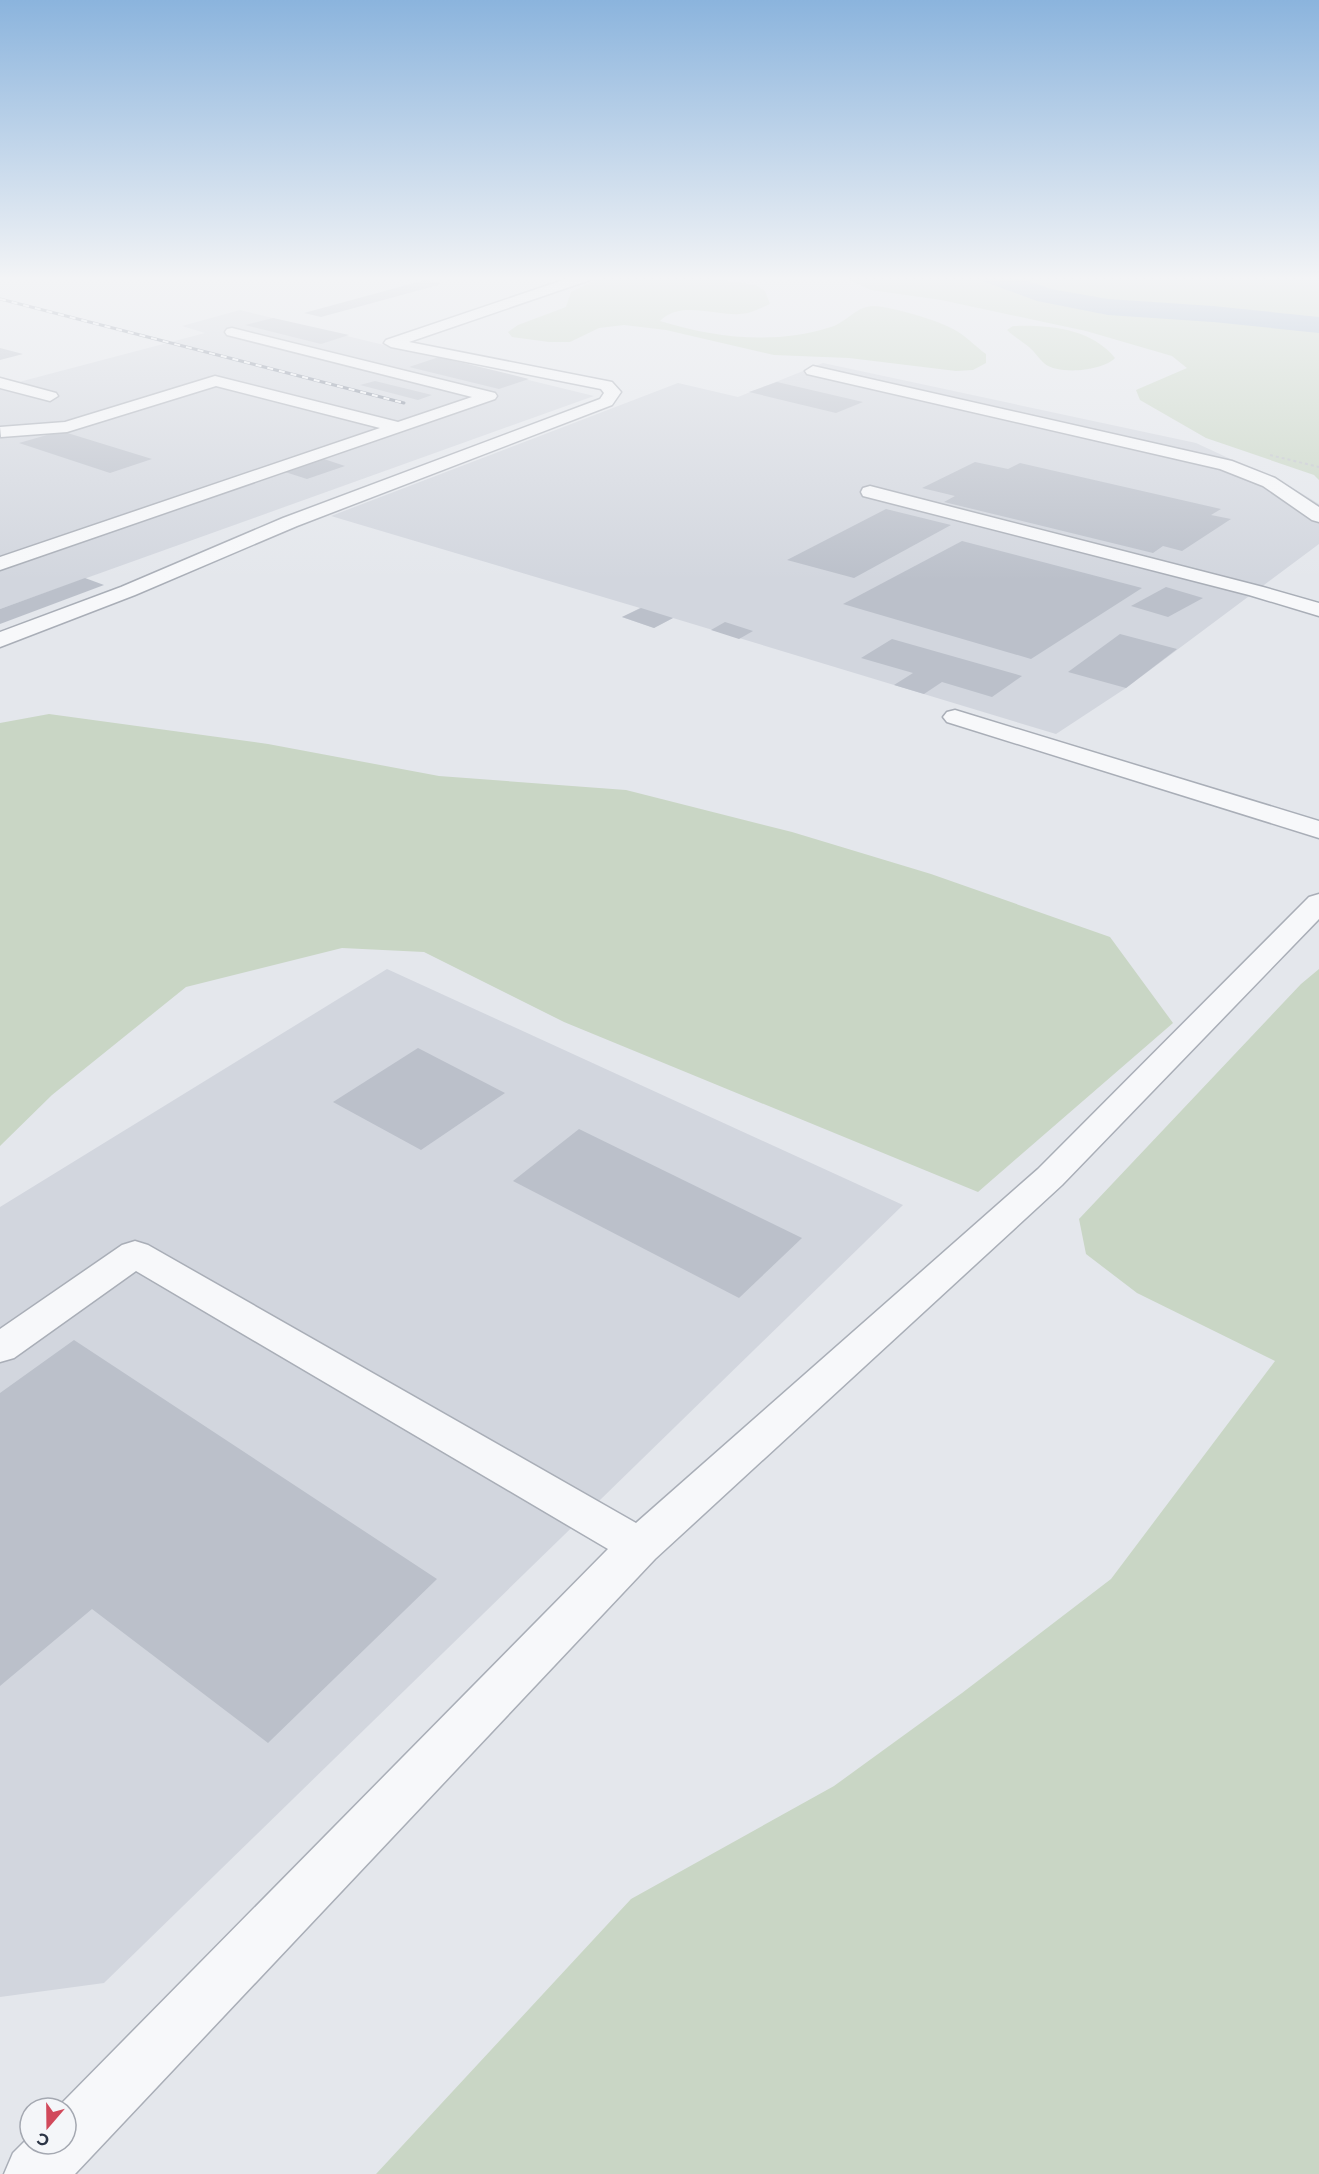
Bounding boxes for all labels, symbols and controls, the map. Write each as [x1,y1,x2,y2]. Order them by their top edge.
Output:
north arrow [18,2096,78,2156]
text: С [34,2129,52,2151]

